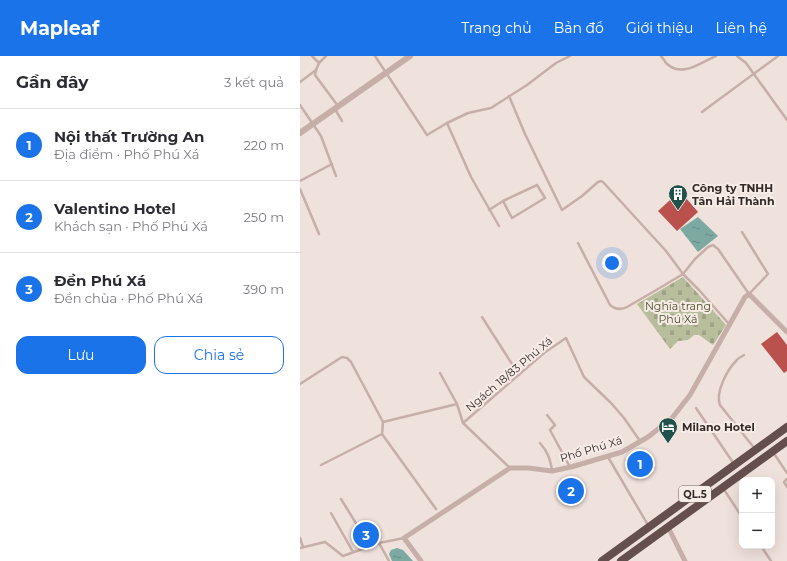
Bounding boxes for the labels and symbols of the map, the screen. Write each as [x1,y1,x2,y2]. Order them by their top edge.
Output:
place label: Công ty TNHH Tân Hải Thành [692,181,775,208]
building icon: Công ty TNHH Tân Hải Thành [667,183,689,211]
your location [602,253,622,273]
park label: Nghĩa trang Phú Xá [645,299,711,326]
street label: Ngách 18/83 Phú Xá [463,334,555,414]
hotel icon: Milano Hotel [657,416,679,444]
place label: Milano Hotel [682,420,755,434]
street label: Phố Phú Xá [558,433,624,465]
pin: 1 [627,449,653,479]
pin: 2 [558,476,584,506]
road number: QL.5 [679,486,711,502]
pin: 3 [353,520,379,550]

